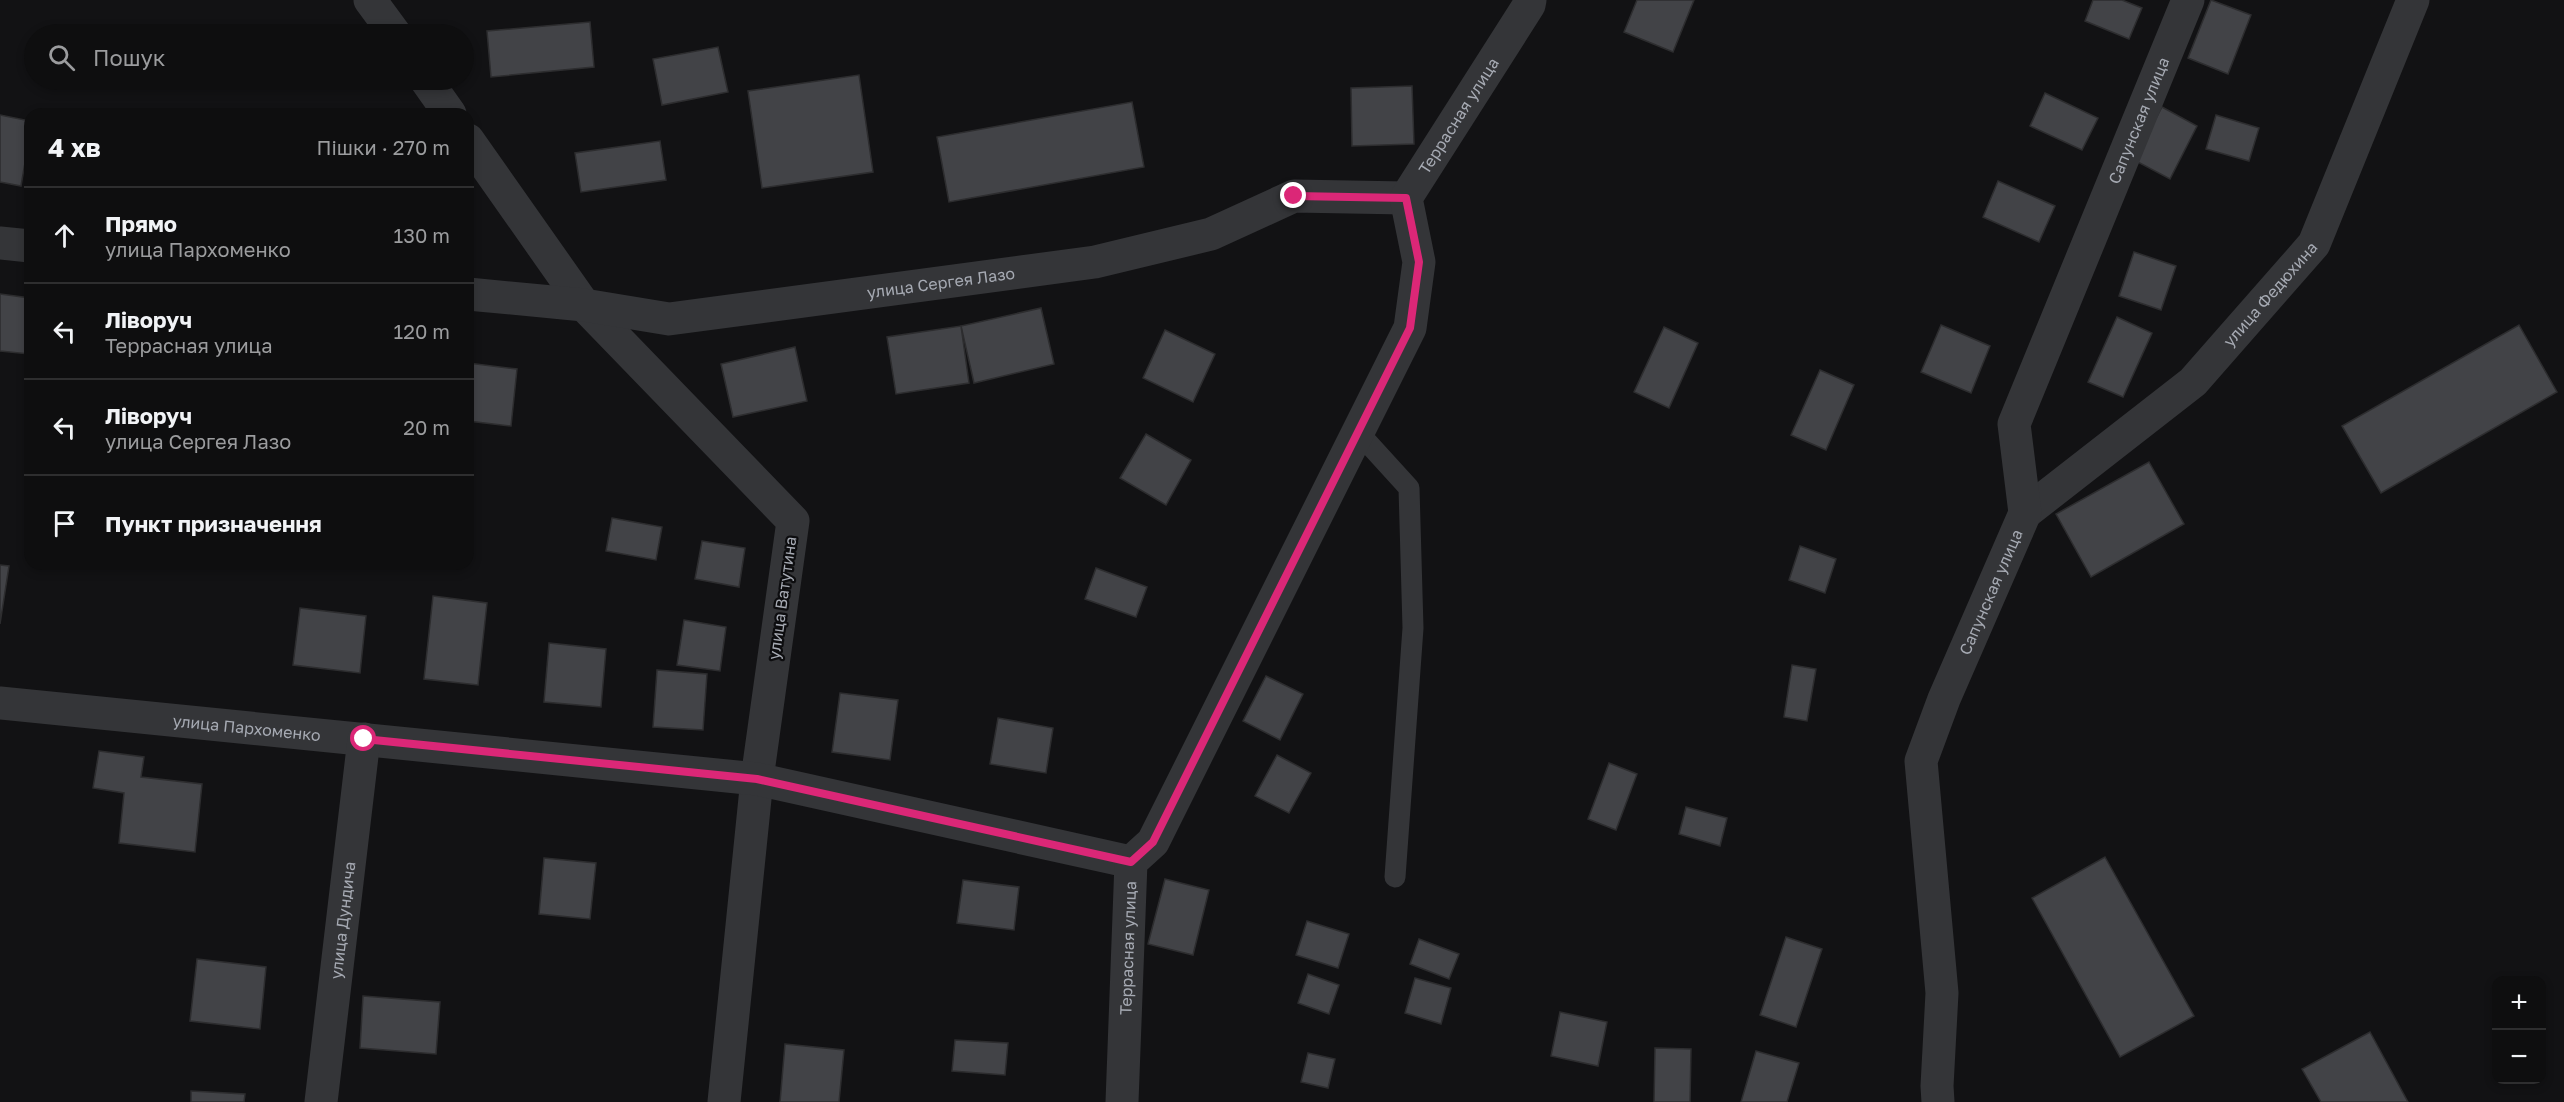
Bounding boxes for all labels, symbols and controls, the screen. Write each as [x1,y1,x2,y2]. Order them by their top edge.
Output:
search box [24,24,474,90]
icon: search [45,41,78,74]
text: Пошук [93,44,166,71]
street label: Террасная улица [1414,54,1503,178]
street label: Сапунская улица [2104,54,2174,187]
text: 4 хв [48,132,101,163]
text: Пішки · 270 m [316,135,450,159]
route end [1280,182,1306,208]
text: Прямо [105,210,177,237]
icon: ahead [48,219,81,252]
text: 130 m [394,223,450,247]
text: улица Пархоменко [105,237,291,261]
street label: улица Федюхина [2219,237,2321,351]
street label: улица Сергея Лазо [866,263,1016,302]
text: Ліворуч [105,306,192,333]
icon: left [48,315,81,348]
text: 120 m [394,319,450,343]
text: Террасная улица [105,333,273,357]
text: Ліворуч [105,402,192,429]
icon: left [48,411,81,444]
text: 20 m [403,415,450,439]
text: улица Сергея Лазо [105,429,291,453]
icon: arrive [48,507,81,540]
text: Пункт призначення [105,510,322,537]
street label: Сапунская улица [1954,526,2027,658]
street label: улица Ватутина [763,535,801,661]
street label: улица Пархоменко [172,710,322,745]
route start [350,725,376,751]
street label: улица Дундича [326,860,359,980]
street label: Террасная улица [1115,881,1140,1015]
map controls [2492,976,2546,1084]
button: + [2492,976,2546,1030]
button: − [2492,1030,2546,1084]

